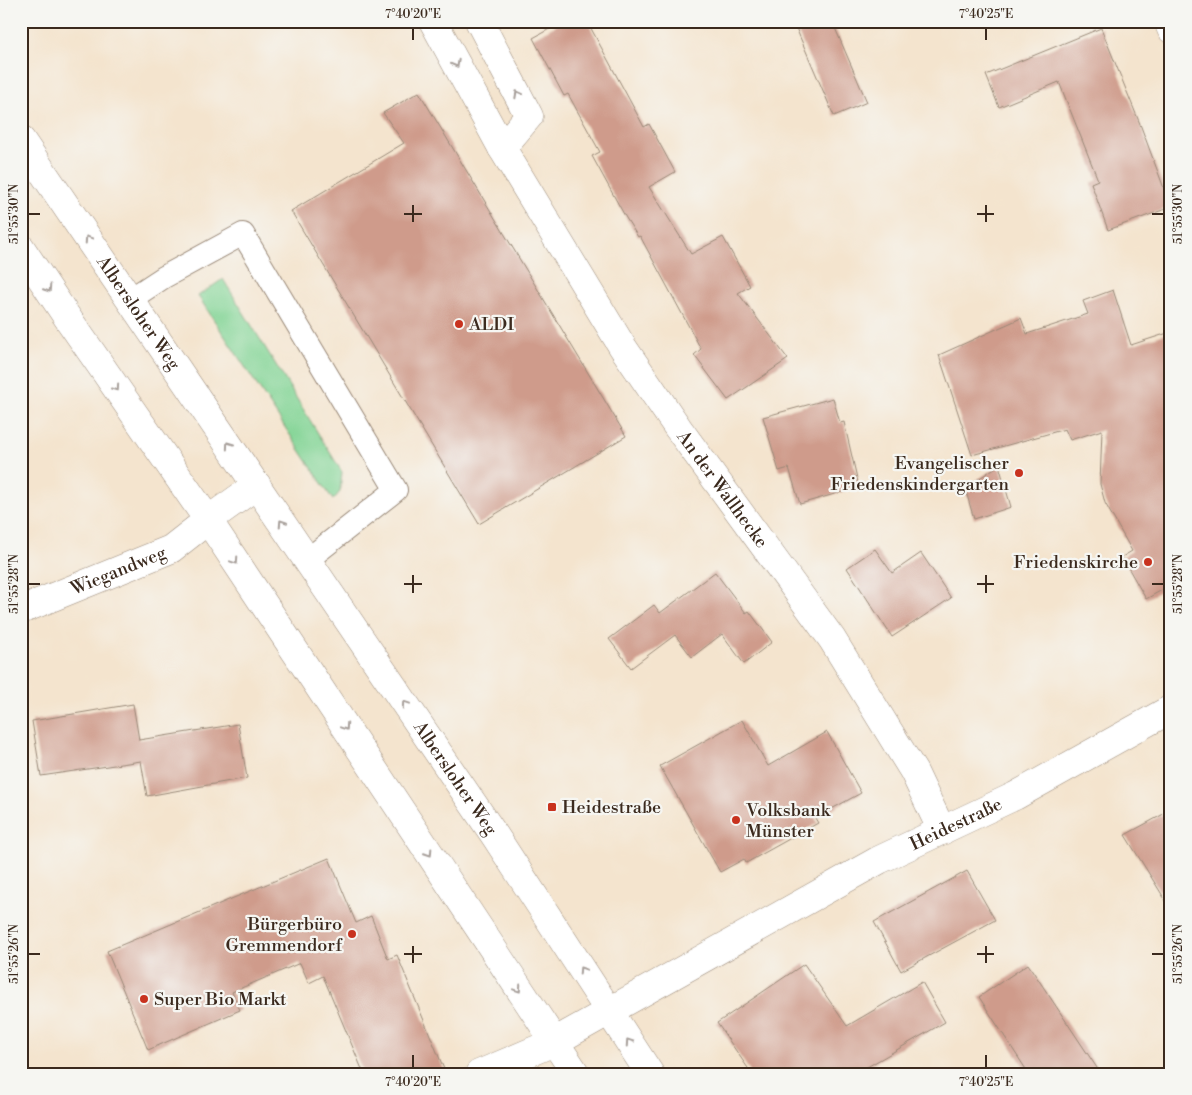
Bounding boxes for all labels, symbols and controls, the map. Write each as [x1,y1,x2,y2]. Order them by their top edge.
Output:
text: 7°40'20"E [385,7,441,22]
text: 7°40'25"E [959,7,1013,22]
one-way arrow [450,59,460,68]
one-way arrow [514,90,524,99]
text: 51°55'30"N [7,184,22,244]
text: 51°55'30"N [1171,184,1186,244]
one-way arrow [84,235,94,244]
street label: Albersloher Weg [91,251,186,375]
one-way arrow [42,283,51,293]
place label: ALDI [468,313,514,336]
marker: ALDI [453,318,465,330]
one-way arrow [110,382,119,392]
street label: An der Wallhecke [671,425,773,553]
one-way arrow [226,441,235,451]
place label: Evangelischer Friedenskindergarten [831,452,1009,496]
marker: Evangelischer Friedenskindergarten [1013,467,1025,479]
one-way arrow [279,519,288,528]
street label: Wiegandweg [66,541,170,601]
place label: Friedenskirche [1014,551,1138,574]
text: 51°55'28"N [7,554,22,614]
text: 51°55'28"N [1171,554,1186,614]
one-way arrow [229,555,238,565]
marker: Friedenskirche [1142,556,1154,568]
one-way arrow [402,700,411,709]
street label: Albersloher Weg [408,716,502,840]
one-way arrow [339,722,348,731]
street label: Heidestraße [906,793,1006,856]
place label: Heidestraße [562,796,661,819]
place label: Volksbank Münster [745,799,832,843]
marker: Heidestraße [546,801,558,813]
marker: Volksbank Münster [730,814,742,826]
one-way arrow [423,847,432,857]
place label: Bürgerbüro Gremmendorf [226,913,343,957]
text: 51°55'26"N [7,924,22,984]
text: 51°55'26"N [1171,924,1186,984]
marker: Bürgerbüro Gremmendorf [346,928,358,940]
one-way arrow [579,966,588,976]
one-way arrow [512,983,521,992]
place label: Super Bio Markt [154,988,287,1011]
marker: Super Bio Markt [138,993,150,1005]
one-way arrow [626,1039,636,1048]
text: 7°40'20"E [385,1075,441,1090]
text: 7°40'25"E [959,1075,1013,1090]

